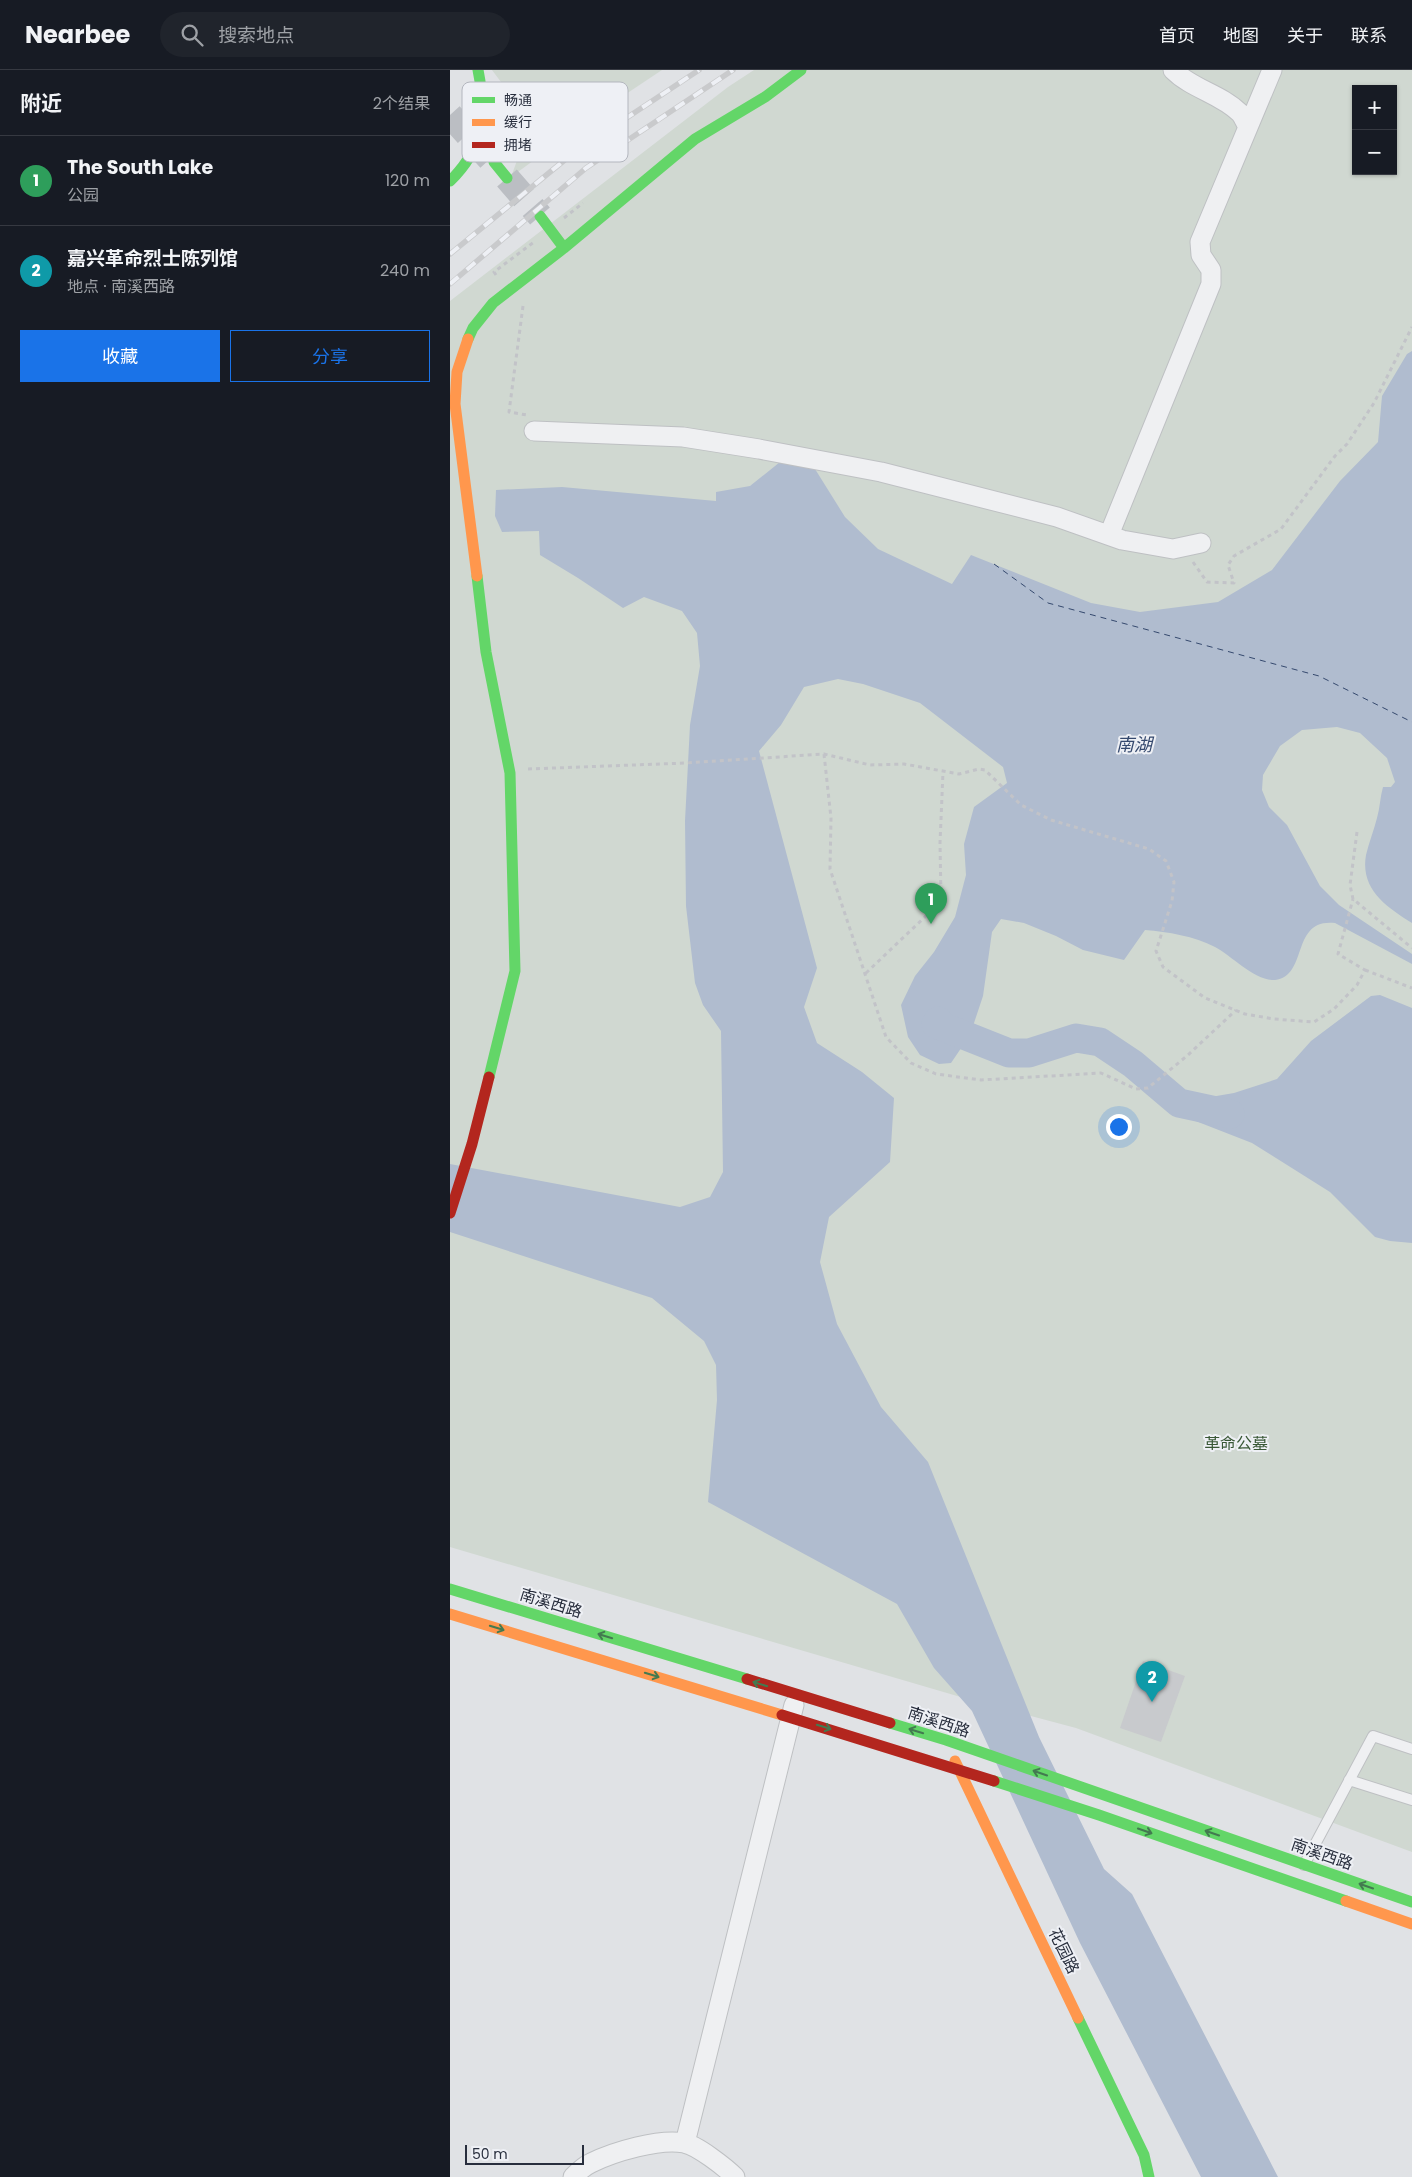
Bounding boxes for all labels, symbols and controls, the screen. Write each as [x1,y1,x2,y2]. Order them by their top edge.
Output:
search box [160,12,510,57]
text: Nearbee [25,18,130,51]
icon: search [178,21,206,49]
text: 搜索地点 [218,22,294,49]
text: 首页 [1159,23,1195,48]
text: 地图 [1223,23,1259,48]
text: 关于 [1287,23,1323,48]
text: 联系 [1351,23,1387,48]
legend [462,82,628,162]
map controls [1352,85,1397,175]
button: + [1352,85,1397,130]
text: 附近 [20,89,62,118]
text: 畅通 [504,90,532,110]
text: 2个结果 [373,92,430,115]
text: 缓行 [504,112,532,132]
button: − [1352,130,1397,175]
text: 拥堵 [504,135,532,155]
text: The South Lake [67,154,213,181]
text: 1 [33,169,39,192]
text: 120 m [385,169,430,192]
text: 公园 [67,184,99,207]
text: 嘉兴革命烈士陈列馆 [67,245,238,272]
text: 2 [31,259,41,282]
text: 240 m [380,259,430,282]
text: 地点 · 南溪西路 [67,275,175,298]
button: 收藏 [20,330,220,382]
button: 分享 [230,330,430,382]
water label: 南湖 [1116,732,1155,757]
pin: 1 [915,883,947,924]
your location [1106,1114,1132,1140]
park label: 革命公墓 [1204,1432,1268,1455]
street label: 南溪西路 [517,1583,585,1623]
one-way arrow [488,1623,504,1633]
one-way arrow [597,1631,613,1641]
pin: 2 [1136,1661,1168,1702]
one-way arrow [644,1670,660,1680]
one-way arrow [753,1678,769,1688]
street label: 南溪西路 [905,1701,973,1743]
one-way arrow [816,1723,832,1733]
one-way arrow [908,1726,924,1736]
one-way arrow [1033,1768,1048,1777]
one-way arrow [1137,1827,1152,1836]
one-way arrow [1205,1828,1221,1837]
street label: 南溪西路 [1288,1833,1356,1875]
one-way arrow [1359,1881,1374,1890]
street label: 花园路 [1043,1924,1085,1978]
scale bar [465,2142,584,2165]
text: 50 m [472,2144,508,2164]

